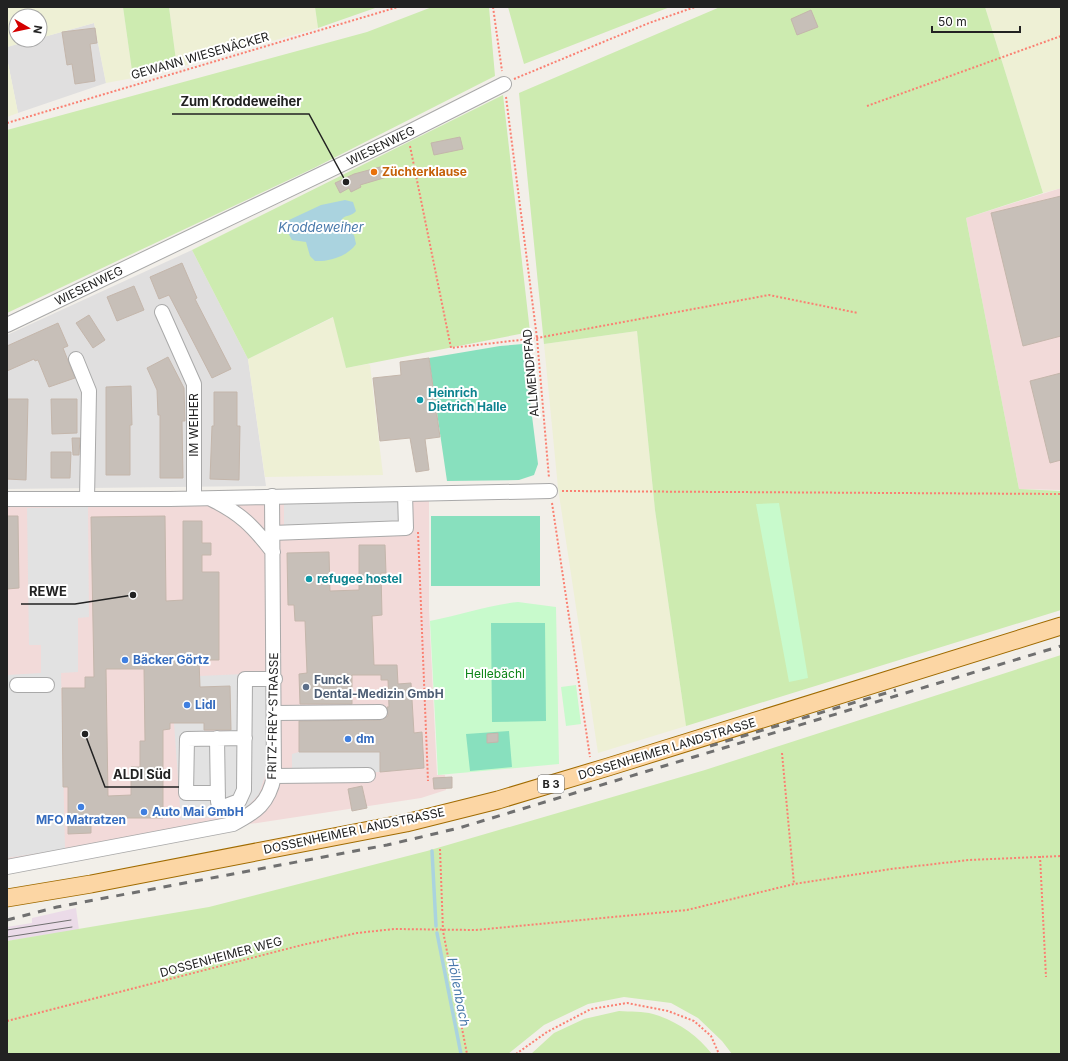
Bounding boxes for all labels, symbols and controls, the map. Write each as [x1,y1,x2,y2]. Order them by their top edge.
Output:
north arrow [8,8,48,48]
scale bar [932,8,1020,34]
text: 50 m [938,14,967,29]
text: N [30,24,45,35]
street label: GEWANN WIESENÄCKER [129,29,271,82]
callout: Zum Kroddeweiher [172,89,309,114]
text: Zum Kroddeweiher [180,93,302,109]
street label: WIESENWEG [344,123,417,169]
place label: Züchterklause [382,164,467,179]
marker: Züchterklause [369,167,379,177]
water label: Kroddeweiher [278,219,365,235]
street label: WIESENWEG [52,263,125,309]
street label: ALLMENDPFAD [519,328,542,418]
place label: Heinrich Dietrich Halle [428,385,507,414]
street label: IM WEIHER [186,393,201,457]
marker: Heinrich Dietrich Halle [415,395,425,405]
place label: refugee hostel [317,571,402,586]
marker: refugee hostel [304,574,314,584]
callout: REWE [21,579,75,604]
text: REWE [29,583,67,599]
place label: Bäcker Görtz [133,652,209,667]
street label: FRITZ-FREY-STRASSE [264,652,281,780]
marker: Bäcker Görtz [120,655,130,665]
park label: Hellebächl [465,666,525,681]
place label: Funck Dental-Medizin GmbH [314,672,444,701]
marker: Funck Dental-Medizin GmbH [301,682,311,692]
place label: Lidl [195,697,216,712]
marker: Lidl [182,700,192,710]
street label: DOSSENHEIMER LANDSTRASSE [576,714,757,783]
place label: dm [356,731,375,746]
marker: dm [343,734,353,744]
callout: ALDI Süd [105,762,179,787]
text: ALDI Süd [113,766,171,782]
road number: B 3 [538,775,564,793]
marker: MFO Matratzen [76,802,86,812]
place label: Auto Mai GmbH [152,804,244,819]
street label: DOSSENHEIMER LANDSTRASSE [262,804,446,857]
marker: Auto Mai GmbH [139,807,149,817]
place label: MFO Matratzen [36,812,126,827]
street label: DOSSENHEIMER WEG [158,933,284,980]
water label: Höllenbach [444,956,474,1028]

